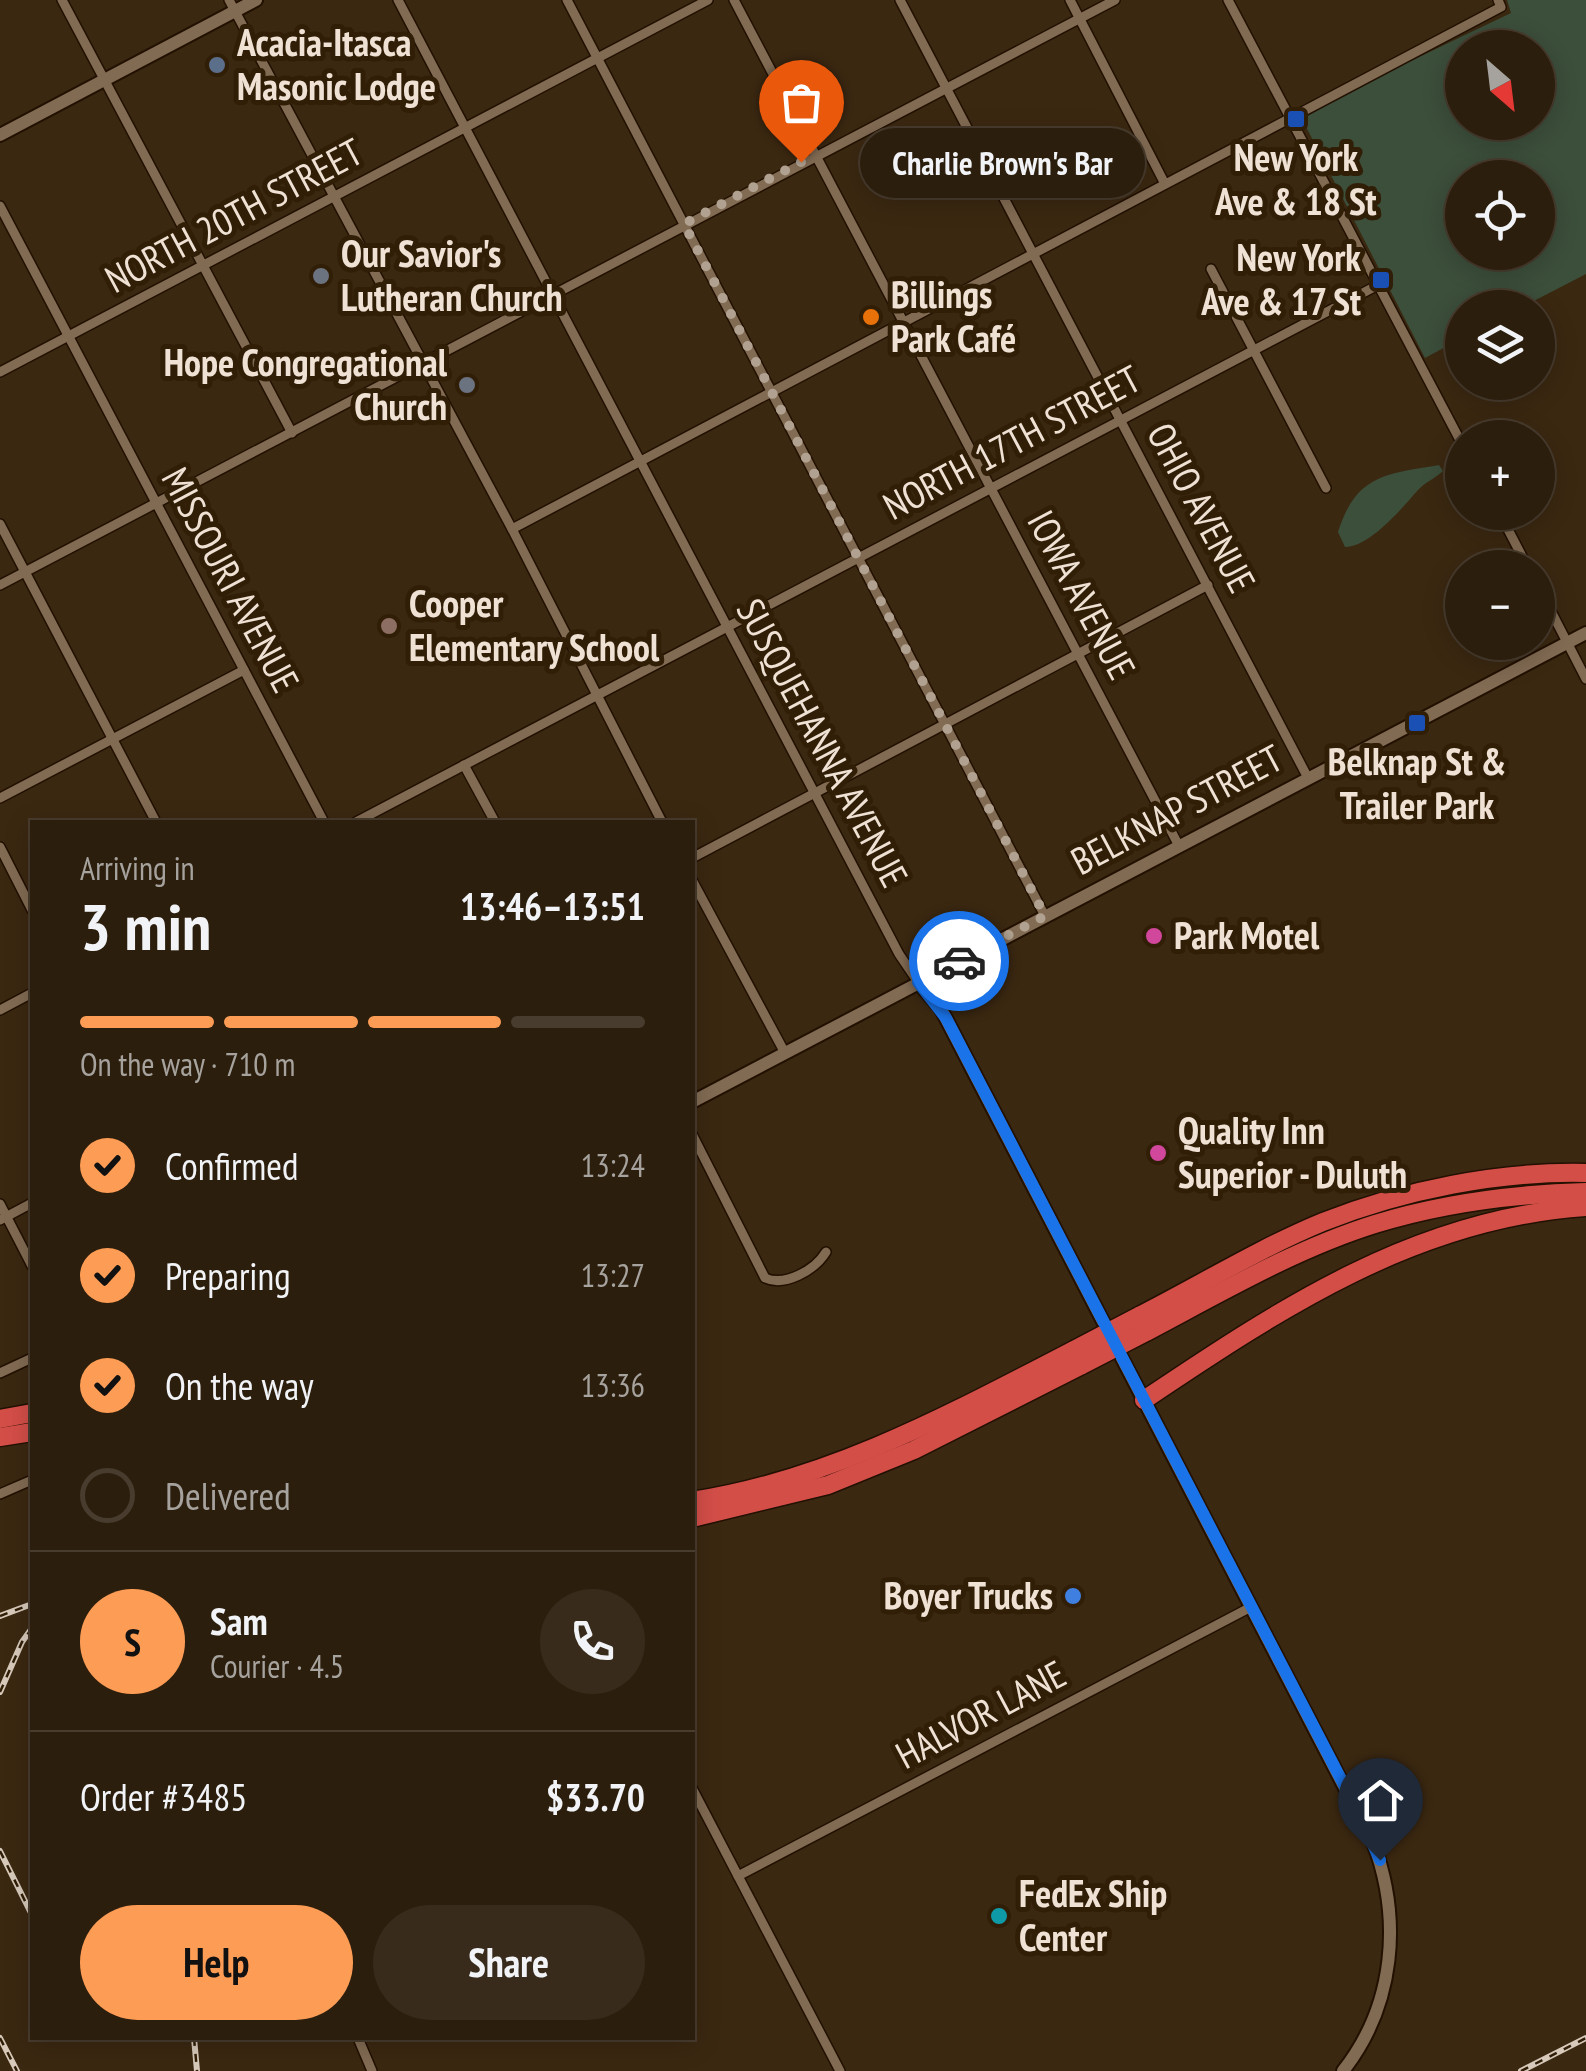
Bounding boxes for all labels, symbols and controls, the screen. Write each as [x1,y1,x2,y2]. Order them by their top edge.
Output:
place label: Acacia-Itasca Masonic Lodge [236,17,436,110]
north arrow [1445,30,1555,140]
map controls [1445,30,1555,660]
marker: Acacia-Itasca Masonic Lodge [206,54,228,76]
pin [759,60,844,163]
icon: bag [774,75,829,130]
marker: New York Ave & 18 St [1285,108,1307,130]
street label: NORTH 20TH STREET [96,126,370,303]
callout: Charlie Brown's Bar [861,127,1146,197]
place label: New York Ave & 18 St [1214,132,1377,225]
text: Charlie Brown's Bar [892,142,1113,184]
button: locate [1445,160,1555,270]
place label: Our Savior's Lutheran Church [341,228,563,321]
place label: New York Ave & 17 St [1200,232,1361,325]
marker: Our Savior's Lutheran Church [310,265,332,287]
place label: Billings Park Café [891,269,1016,362]
marker: New York Ave & 17 St [1370,269,1392,291]
button: layers [1445,290,1555,400]
marker: Billings Park Café [860,306,882,328]
place label: Hope Congregational Church [164,337,448,430]
street label: NORTH 17TH STREET [874,353,1148,530]
marker: Hope Congregational Church [456,374,478,396]
street label: OHIO AVENUE [1137,414,1267,600]
button: + [1445,420,1555,530]
street label: MISSOURI AVENUE [152,459,311,700]
street label: IOWA AVENUE [1017,501,1147,687]
button: − [1445,550,1555,660]
place label: Cooper Elementary School [409,578,660,671]
street label: SUSQUEHANNA AVENUE [727,590,920,895]
marker: Cooper Elementary School [378,615,400,637]
marker: Belknap St & Trailer Park [1406,712,1428,734]
street label: BELKNAP STREET [1062,733,1290,885]
place label: Belknap St & Trailer Park [1328,736,1506,829]
text: Arriving in [80,847,195,889]
text: 13:46–13:51 [460,881,645,930]
text: 3 min [80,884,211,968]
place label: Park Motel [1174,910,1320,959]
courier [909,911,1009,1011]
marker: Park Motel [1143,925,1165,947]
icon: car [932,934,987,989]
text: On the way · 710 m [80,1043,295,1085]
place label: Quality Inn Superior - Duluth [1178,1105,1407,1198]
icon: check [80,1138,135,1193]
text: Confirmed [165,1141,298,1190]
marker: Quality Inn Superior - Duluth [1147,1142,1169,1164]
text: 13:24 [581,1144,645,1186]
icon: check [80,1248,135,1303]
text: Preparing [165,1251,291,1300]
text: 13:27 [581,1254,645,1296]
icon: check [80,1358,135,1413]
text: On the way [165,1361,313,1410]
text: 13:36 [581,1364,645,1406]
text: Delivered [165,1471,291,1520]
place label: Boyer Trucks [884,1570,1053,1619]
marker: Boyer Trucks [1062,1585,1084,1607]
button: phone [540,1589,645,1694]
text: Sam [210,1596,268,1645]
text: S [124,1617,141,1666]
text: Courier · 4.5 [210,1645,344,1687]
street label: HALVOR LANE [887,1649,1074,1779]
pin [1338,1758,1423,1861]
text: Order #3485 [80,1772,247,1821]
text: $33.70 [546,1772,645,1821]
icon: home [1353,1773,1408,1828]
place label: FedEx Ship Center [1019,1868,1167,1961]
button: Help [80,1905,353,2020]
button: Share [373,1905,645,2020]
marker: FedEx Ship Center [988,1905,1010,1927]

